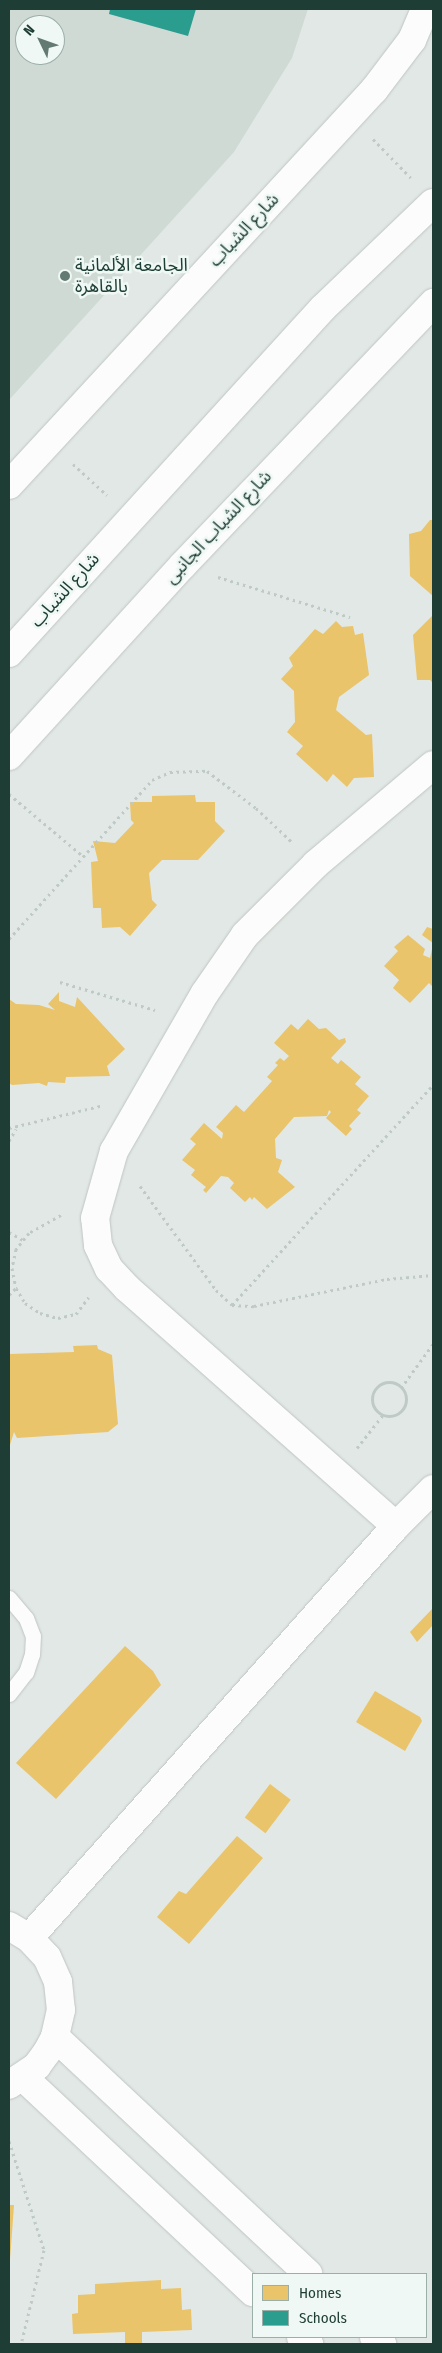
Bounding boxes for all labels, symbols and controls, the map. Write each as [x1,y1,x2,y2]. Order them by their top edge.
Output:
north arrow [15,15,65,65]
text: N [20,21,38,39]
street label: شارع الشباب [204,189,284,271]
place label: الجامعة الألمانية بالقاهرة [75,255,188,298]
marker: الجامعة الألمانية بالقاهرة [59,270,71,282]
street label: شارع الشباب الجانبى [160,466,276,588]
street label: شارع الشباب [26,548,104,632]
legend [252,2273,427,2338]
text: Homes [299,2284,341,2302]
text: Schools [299,2309,347,2327]

